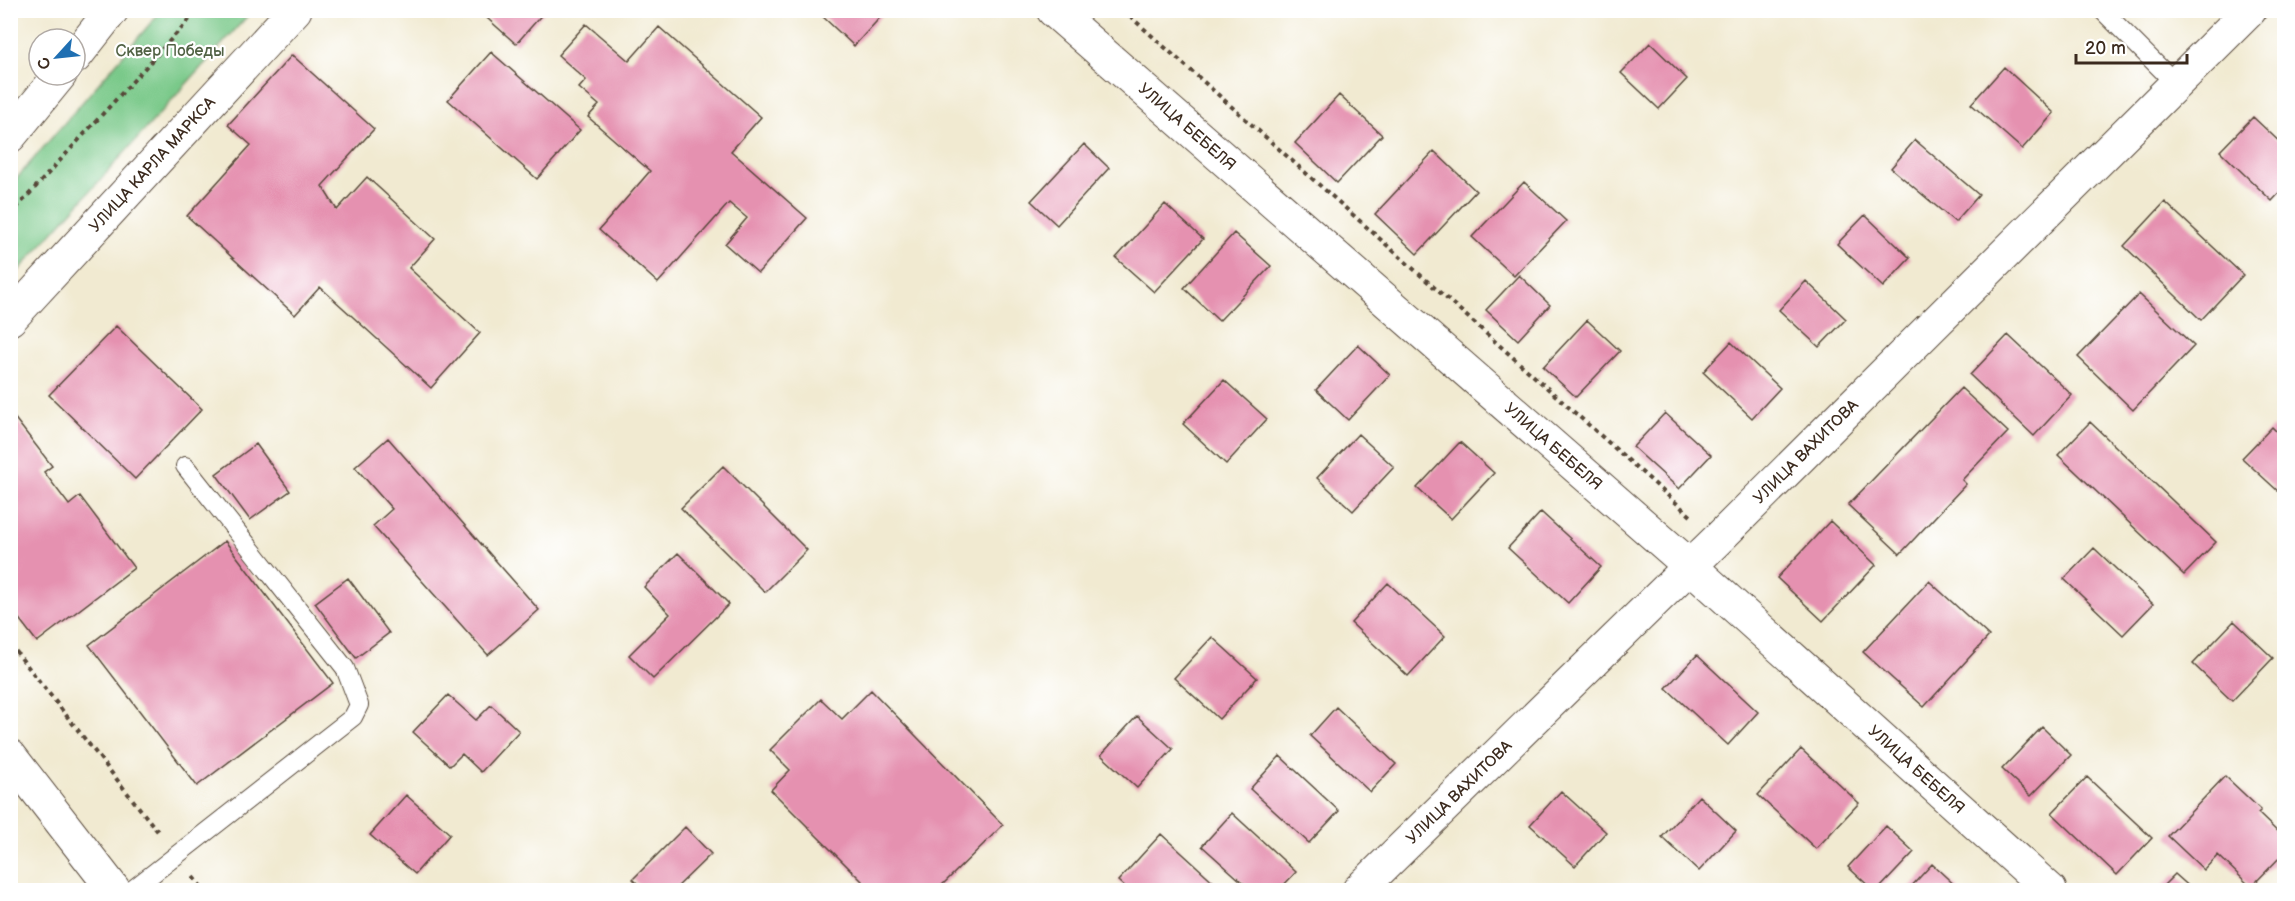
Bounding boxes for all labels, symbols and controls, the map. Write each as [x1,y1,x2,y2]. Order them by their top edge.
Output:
north arrow [27,27,87,87]
scale bar [2076,27,2187,65]
text: 20 m [2085,38,2126,59]
park label: Сквер Победы [115,42,225,61]
text: С [34,54,56,72]
street label: УЛИЦА БЕБЕЛЯ [1134,79,1240,175]
street label: УЛИЦА КАРЛА МАРКСА [85,93,220,236]
street label: УЛИЦА ВАХИТОВА [1750,395,1862,508]
street label: УЛИЦА БЕБЕЛЯ [1501,399,1606,494]
street label: УЛИЦА БЕБЕЛЯ [1864,721,1968,818]
street label: УЛИЦА ВАХИТОВА [1402,736,1516,848]

